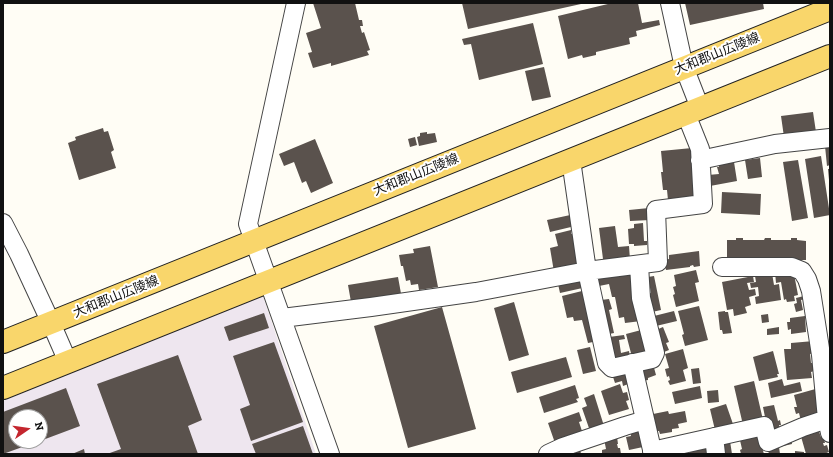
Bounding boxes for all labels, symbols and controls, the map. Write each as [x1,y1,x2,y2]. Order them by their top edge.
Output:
street label: 大和郡山広陵線 [672,30,762,78]
street label: 大和郡山広陵線 [371,151,461,199]
street label: 大和郡山広陵線 [71,273,161,321]
north arrow [8,409,48,449]
text: N [32,421,46,432]

